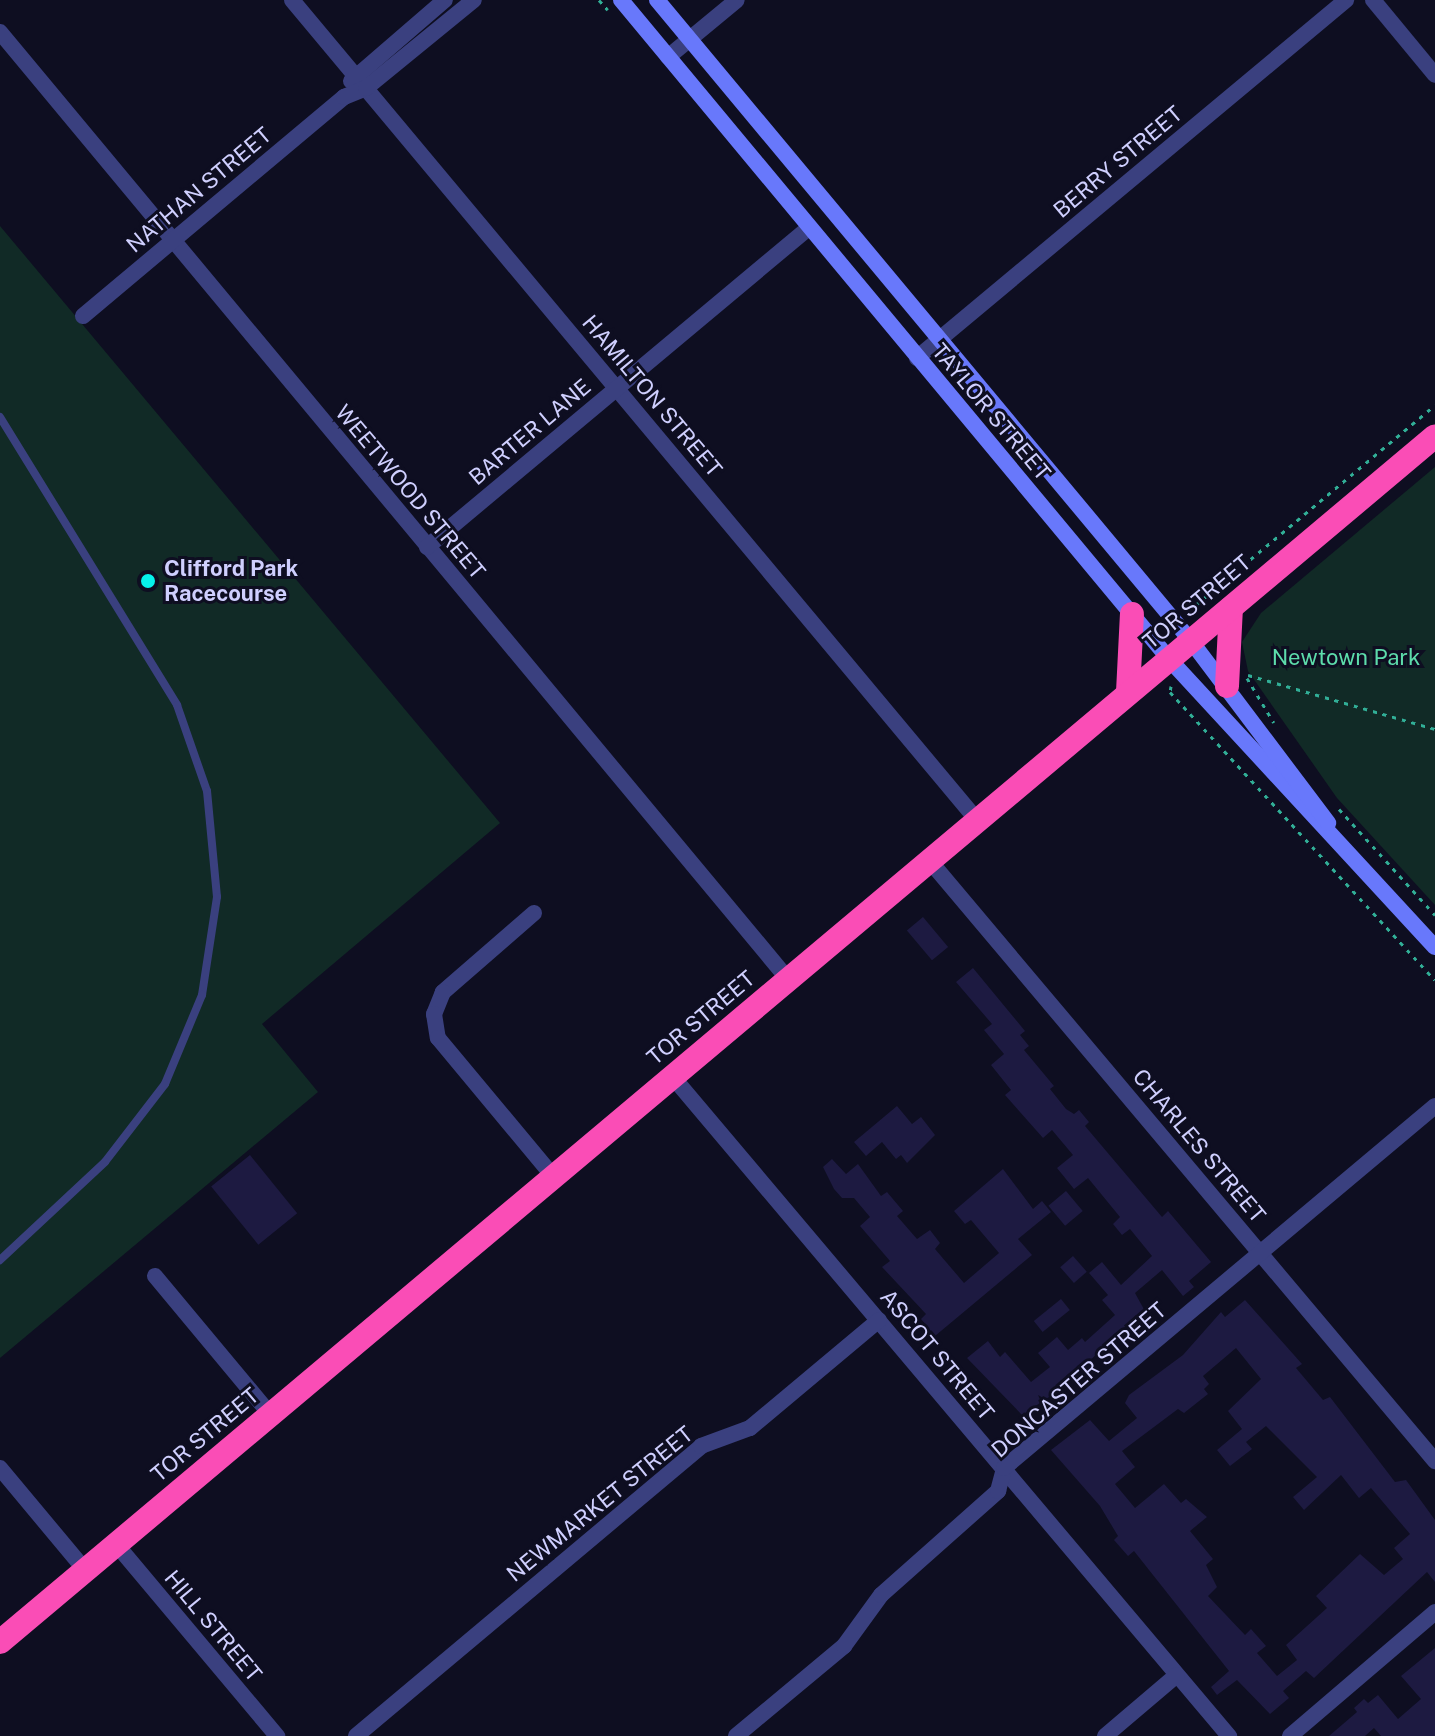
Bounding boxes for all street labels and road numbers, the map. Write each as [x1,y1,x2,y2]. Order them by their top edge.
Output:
street label: BERRY STREET [1048,100,1188,224]
street label: NATHAN STREET [121,122,277,258]
street label: HAMILTON STREET [577,310,727,482]
street label: TAYLOR STREET [926,338,1056,486]
street label: BARTER LANE [464,373,596,491]
street label: WEETWOOD STREET [329,400,491,584]
street label: TOR STREET [1138,549,1256,655]
street label: TOR STREET [642,965,760,1071]
street label: CHARLES STREET [1127,1064,1271,1228]
street label: ASCOT STREET [875,1284,999,1426]
street label: DONCASTER STREET [986,1297,1172,1463]
street label: TOR STREET [146,1382,264,1488]
street label: NEWMARKET STREET [502,1421,698,1587]
street label: HILL STREET [159,1565,267,1687]

